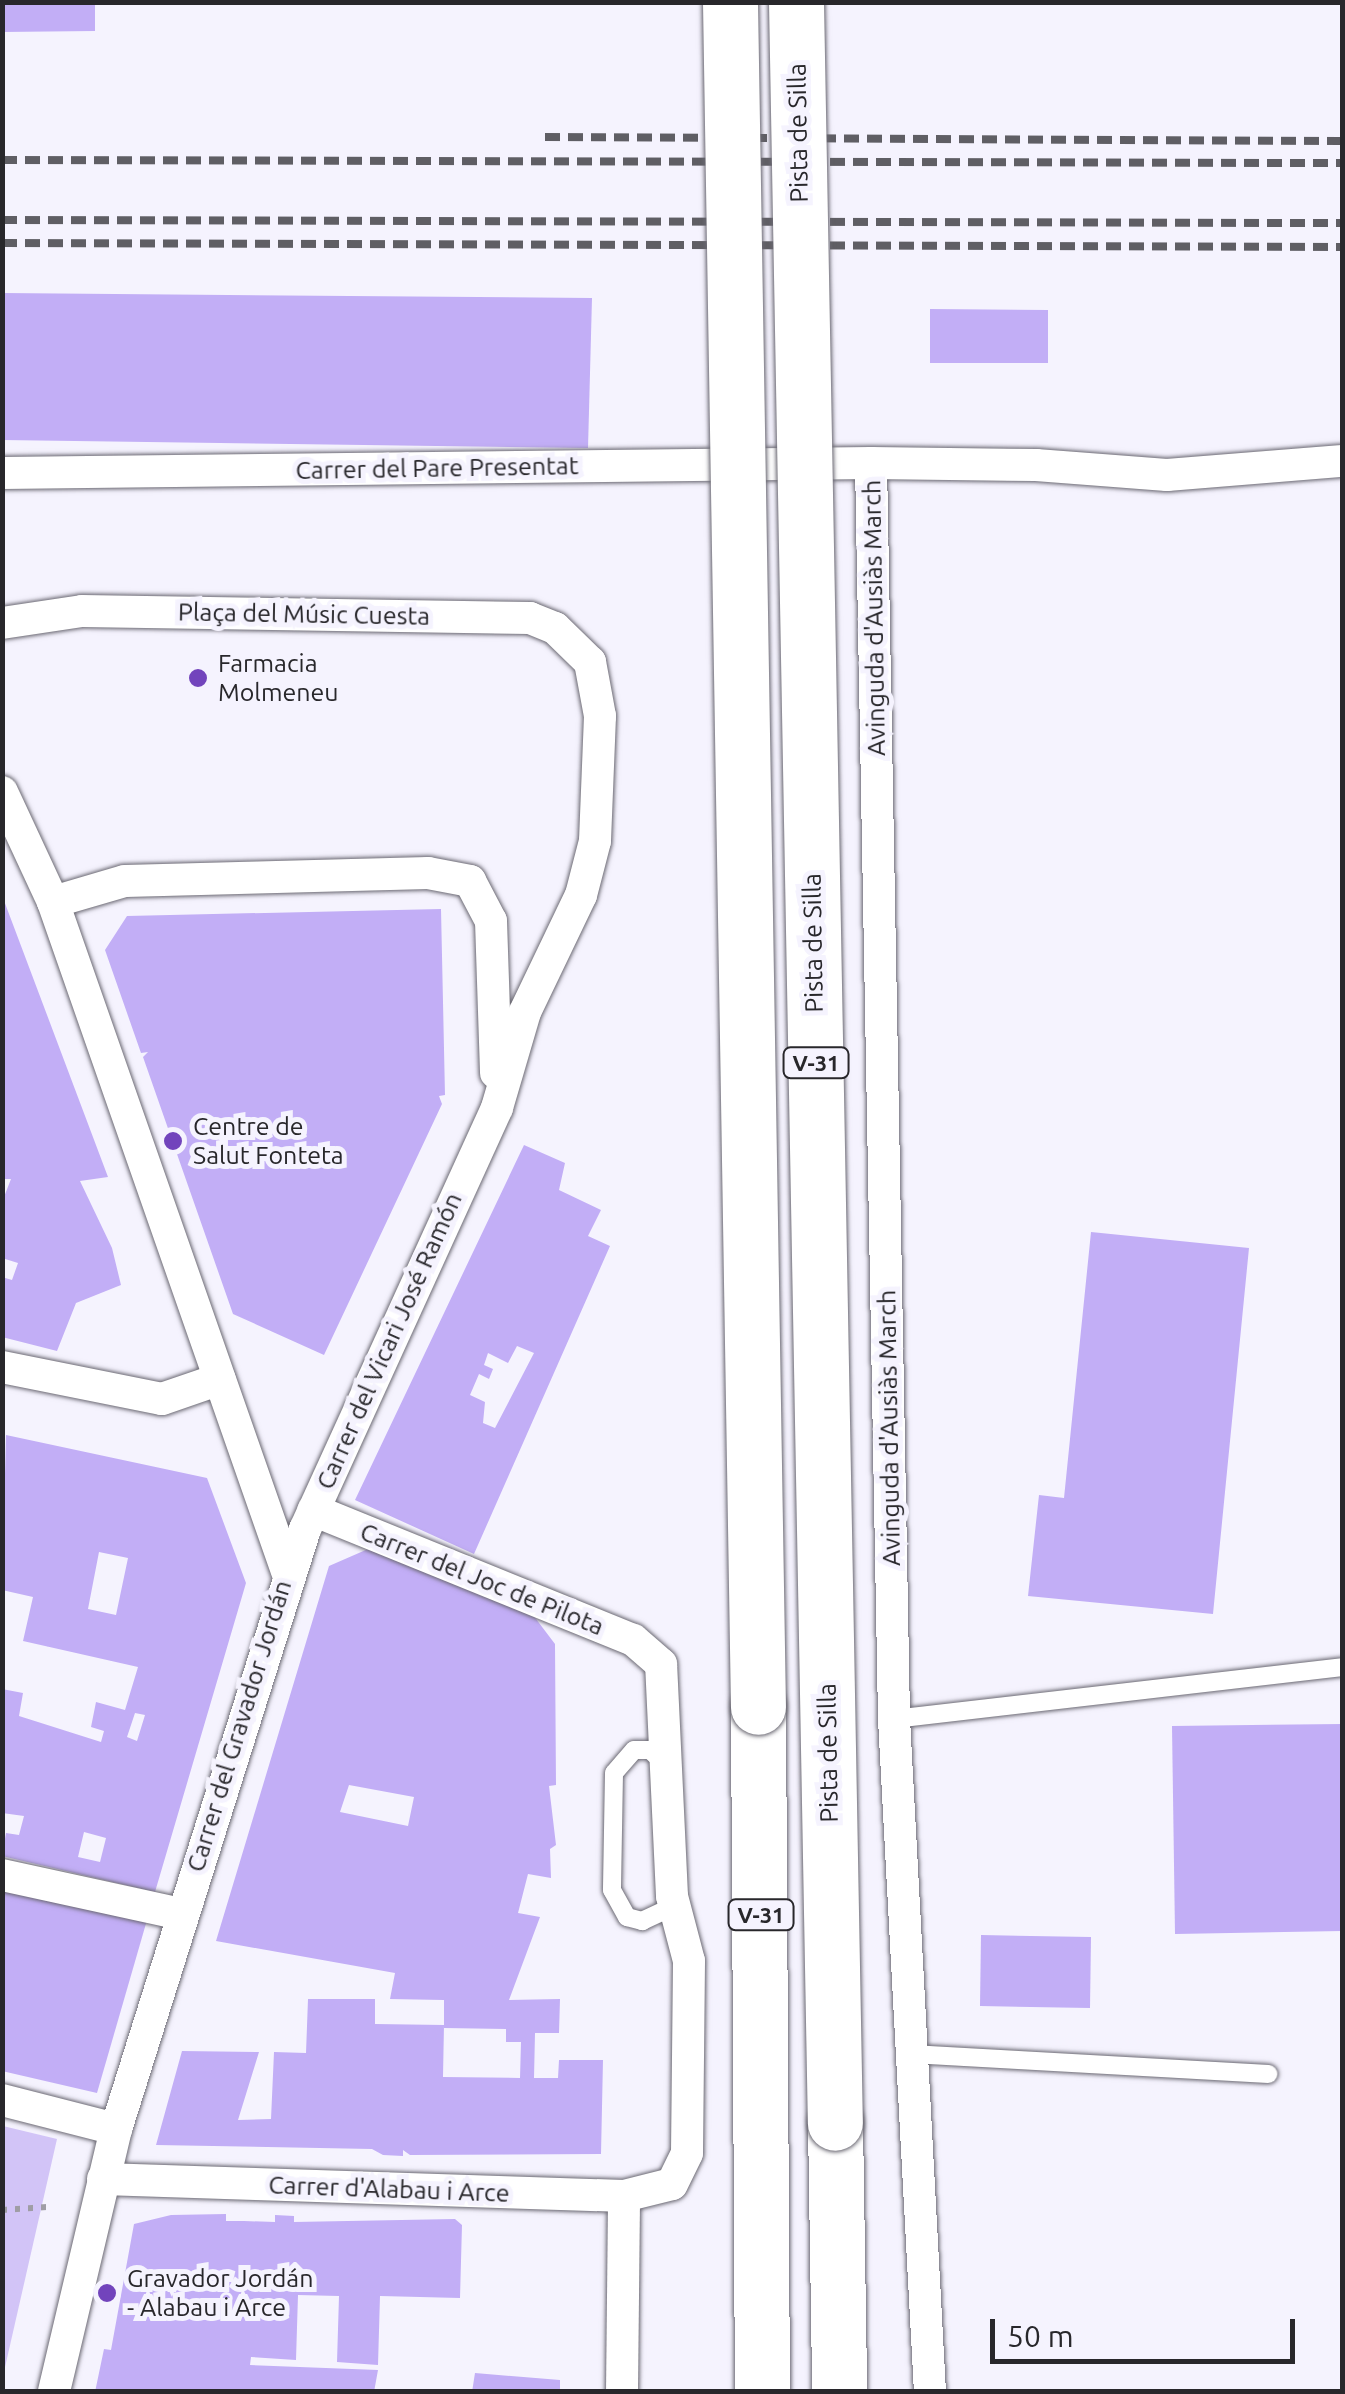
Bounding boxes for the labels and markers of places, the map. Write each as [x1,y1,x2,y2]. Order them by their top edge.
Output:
place label: Farmacia Molmeneu [218,649,339,708]
marker: Farmacia Molmeneu [187,667,209,689]
place label: Centre de Salut Fonteta [193,1112,344,1171]
marker: Centre de Salut Fonteta [162,1130,184,1152]
place label: Gravador Jordán - Alabau i Arce [127,2264,313,2323]
marker: Gravador Jordán - Alabau i Arce [96,2282,118,2304]

